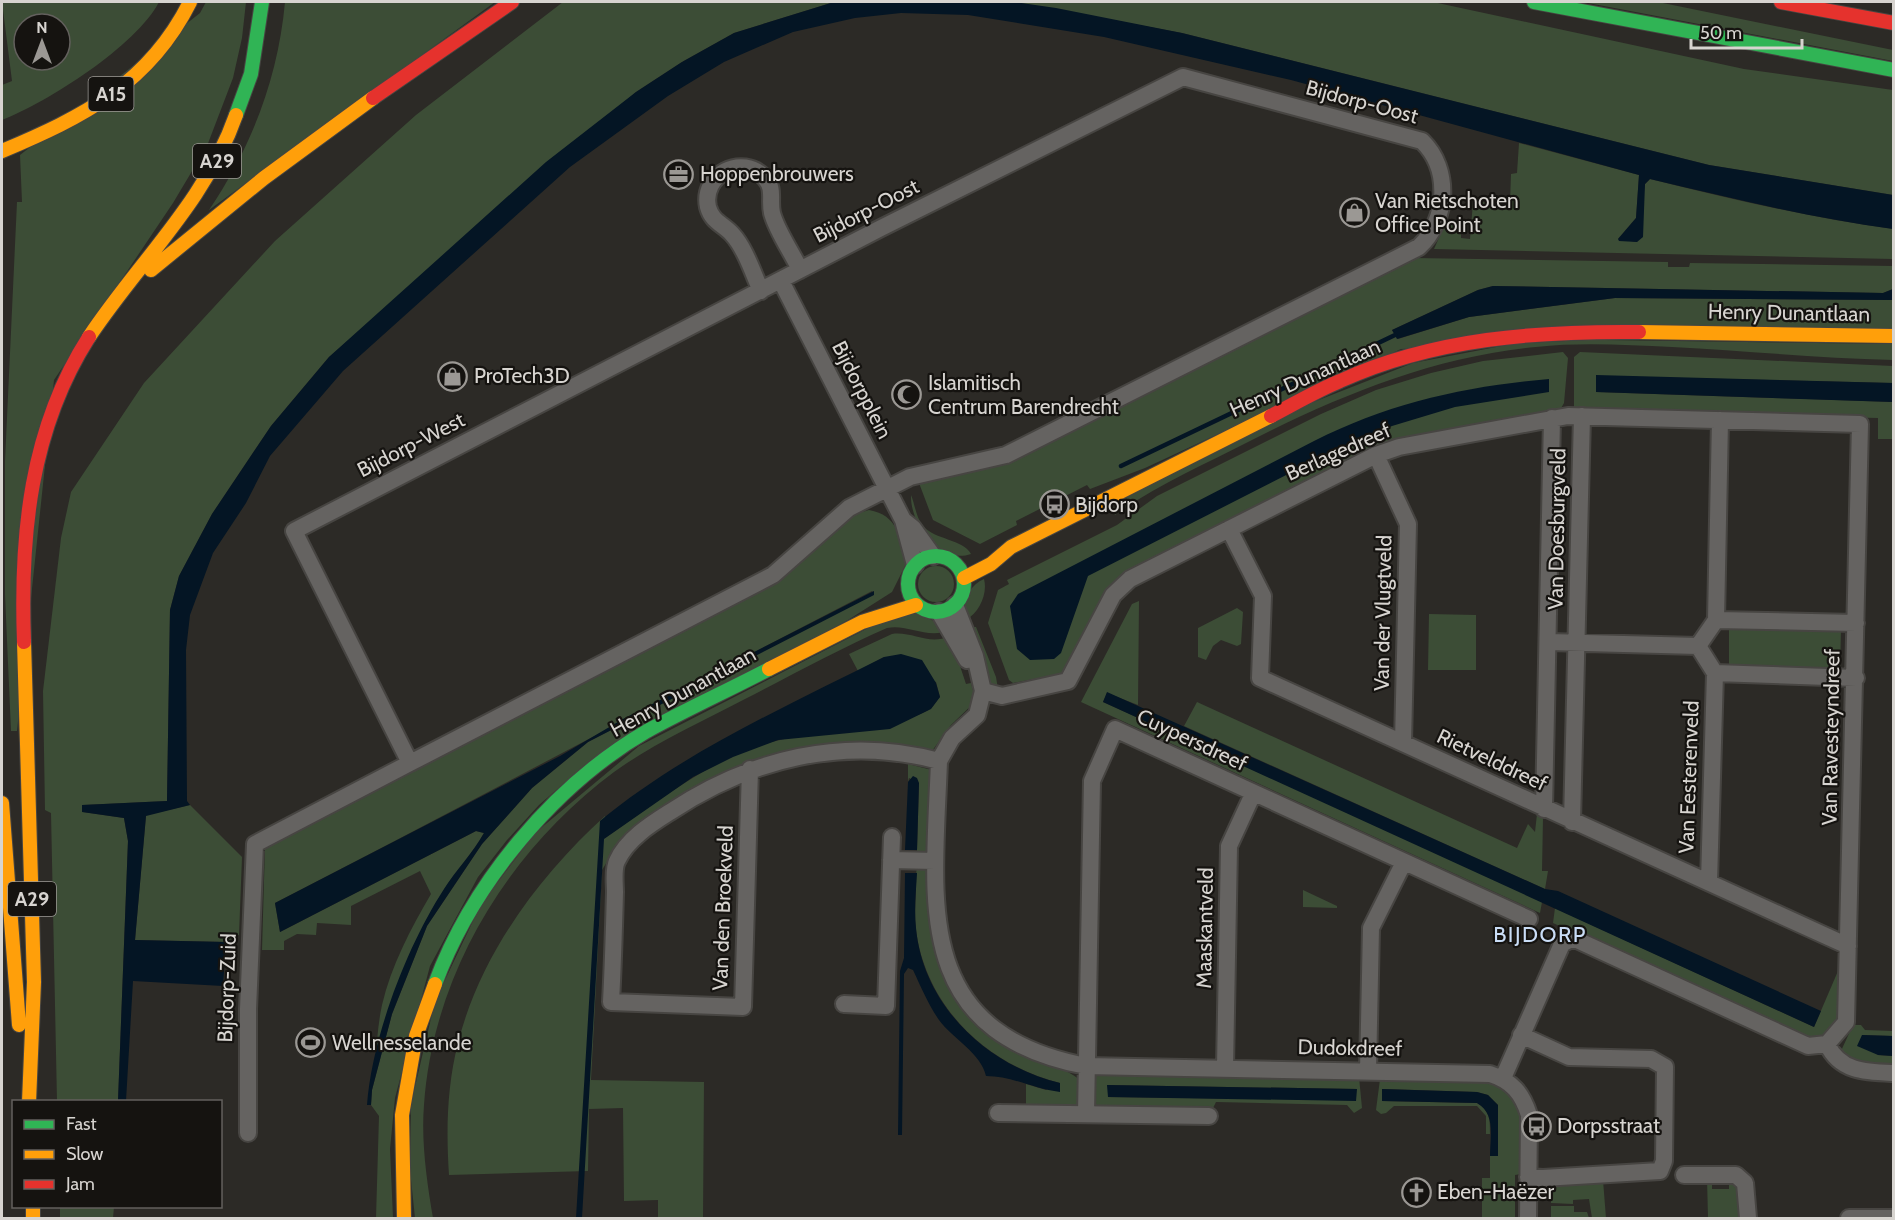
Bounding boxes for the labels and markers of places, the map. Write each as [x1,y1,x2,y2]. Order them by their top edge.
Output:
office icon: Hoppenbrouwers [663,158,695,190]
place label: Hoppenbrouwers [700,161,854,186]
place label: Van Rietschoten Office Point [1375,188,1519,237]
shop icon: Van Rietschoten Office Point [1338,197,1370,229]
shop icon: ProTech3D [437,360,469,392]
place label: ProTech3D [474,363,570,388]
place label: Islamitisch Centrum Barendrecht [928,370,1119,419]
mosque icon: Islamitisch Centrum Barendrecht [891,379,923,411]
bus stop icon: Bijdorp [1038,489,1070,521]
place label: Bijdorp [1075,492,1138,518]
sports icon: Wellnesselande [295,1027,327,1059]
place label: Wellnesselande [332,1030,472,1055]
bus stop icon: Dorpsstraat [1520,1110,1552,1142]
place label: Dorpsstraat [1557,1113,1660,1138]
church icon: Eben-Haëzer [1400,1176,1432,1208]
place label: Eben-Haëzer [1437,1179,1555,1204]

